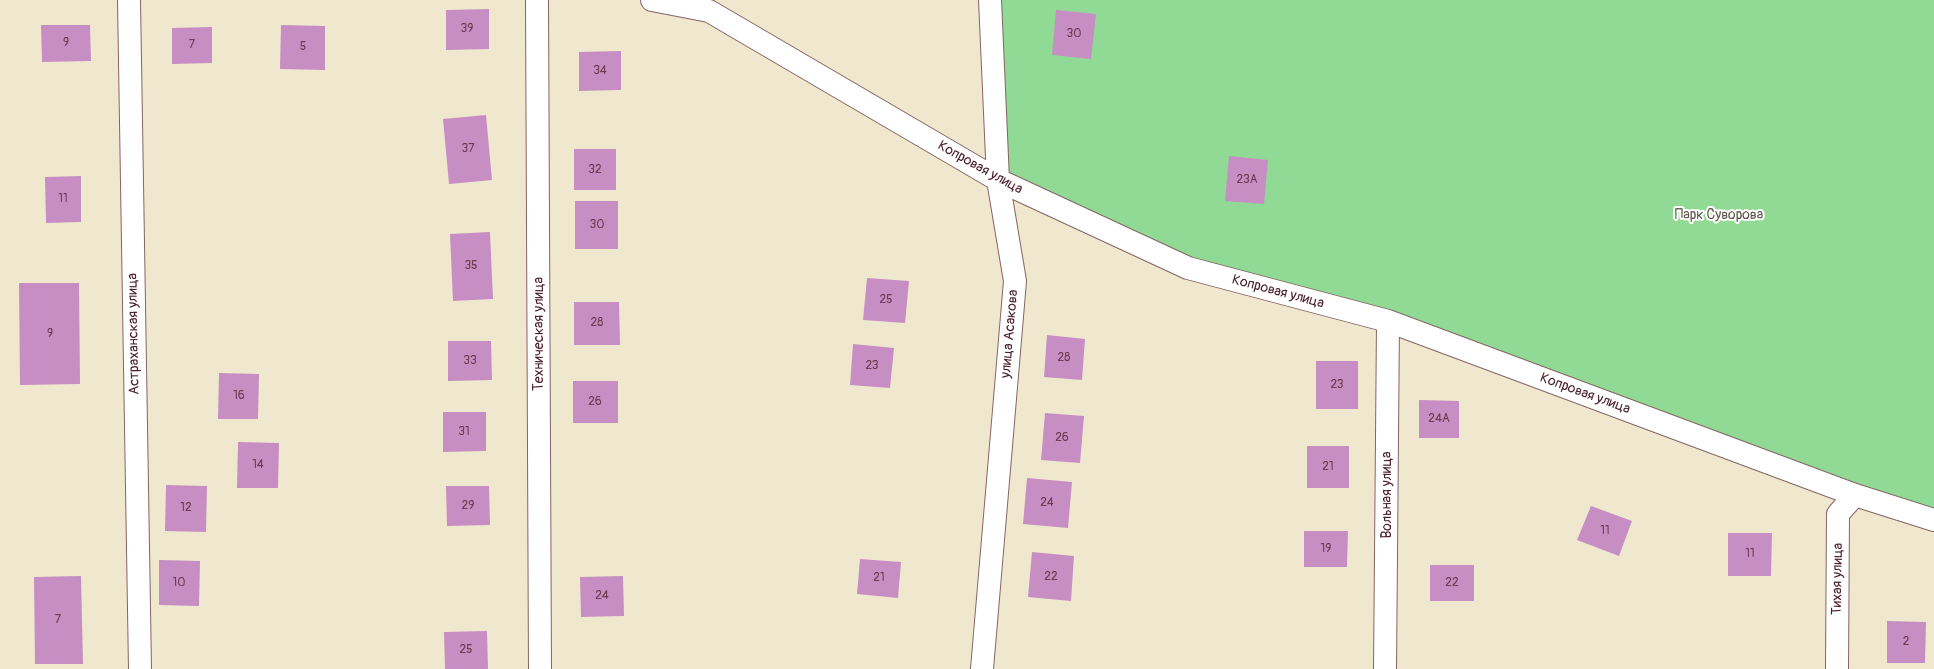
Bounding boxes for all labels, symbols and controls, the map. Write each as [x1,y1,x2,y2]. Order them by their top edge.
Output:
house number: 39 [461,22,473,36]
house number: 30 [1067,27,1081,41]
house number: 9 [63,36,69,50]
house number: 7 [189,38,195,52]
house number: 5 [300,40,306,54]
house number: 34 [593,64,607,78]
street label: Копровая улица [935,138,1025,198]
house number: 37 [461,142,475,156]
house number: 32 [588,163,602,177]
house number: 23А [1237,173,1257,187]
house number: 11 [58,192,68,206]
park label: Парк Суворова [1675,207,1763,223]
house number: 30 [590,218,604,232]
house number: 35 [464,259,478,273]
street label: Копровая улица [1230,272,1326,312]
street label: Астраханская улица [125,273,143,395]
street label: Техническая улица [531,277,547,391]
street label: улица Асакова [998,289,1022,379]
house number: 25 [879,293,893,307]
house number: 28 [591,316,603,330]
house number: 9 [47,327,53,341]
house number: 28 [1058,351,1070,365]
house number: 33 [463,354,477,368]
house number: 23 [865,359,879,373]
street label: Копровая улица [1538,370,1632,418]
house number: 23 [1330,378,1344,392]
house number: 16 [233,389,245,403]
house number: 26 [588,395,602,409]
house number: 24А [1428,412,1450,426]
house number: 31 [458,425,470,439]
house number: 26 [1055,431,1069,445]
street label: Вольная улица [1379,451,1395,539]
house number: 14 [252,458,264,472]
house number: 21 [1322,460,1334,474]
house number: 24 [1040,496,1054,510]
house number: 29 [462,499,474,513]
house number: 12 [180,501,192,515]
house number: 11 [1600,524,1610,538]
house number: 19 [1321,542,1331,556]
street label: Тихая улица [1829,543,1847,615]
house number: 11 [1745,547,1755,561]
house number: 22 [1044,570,1058,584]
house number: 21 [873,571,885,585]
house number: 10 [173,576,185,590]
house number: 22 [1445,576,1459,590]
house number: 24 [595,589,609,603]
house number: 7 [55,613,61,627]
house number: 2 [1903,635,1909,649]
house number: 25 [459,643,473,657]

